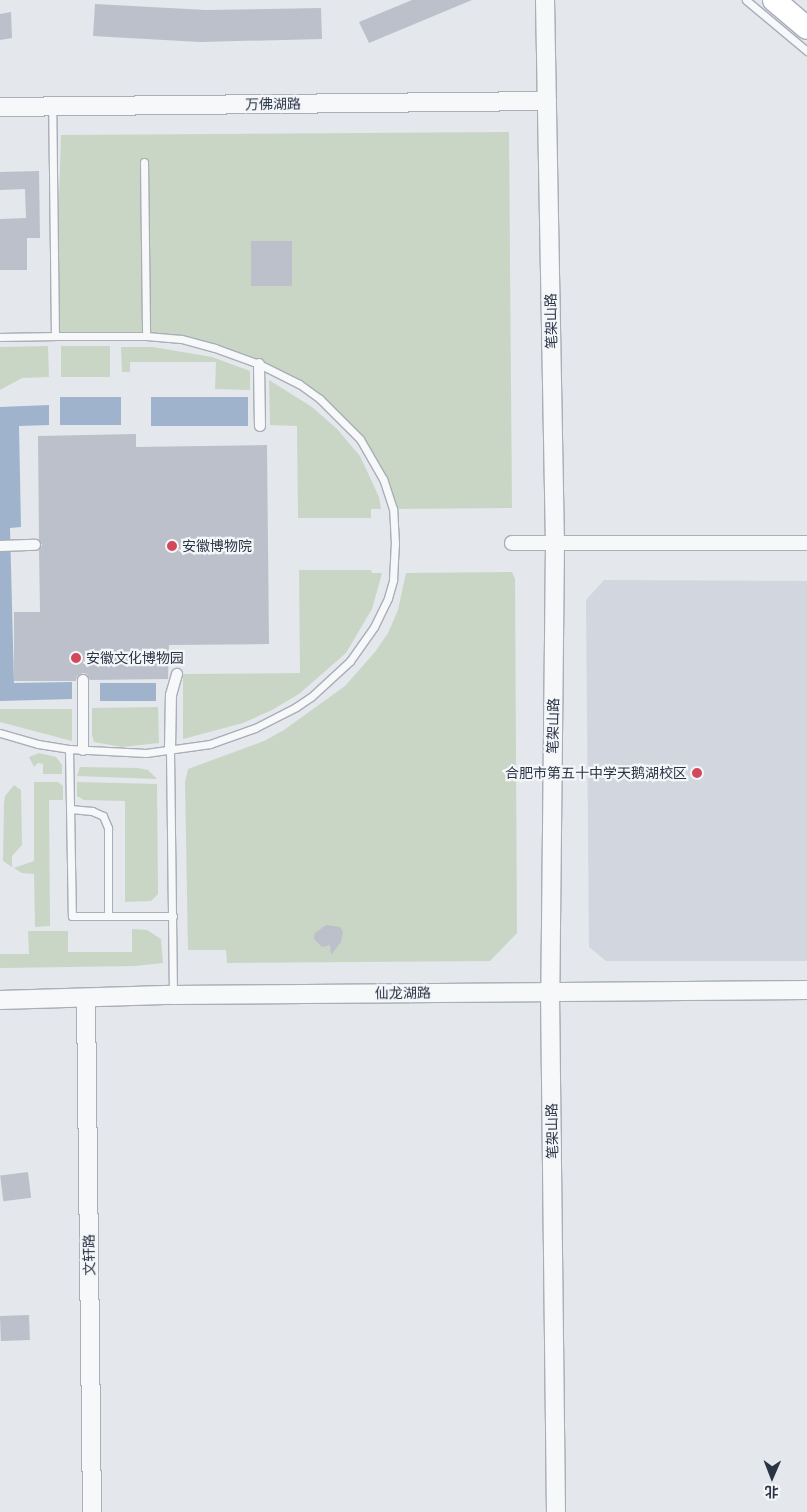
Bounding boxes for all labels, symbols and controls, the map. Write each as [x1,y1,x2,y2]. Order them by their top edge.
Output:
street label: 万佛湖路 [245,95,301,113]
street label: 笔架山路 [542,293,560,349]
place label: 安徽博物院 [182,538,252,554]
marker: 安徽博物院 [166,540,178,552]
place label: 安徽文化博物园 [86,650,184,666]
marker: 安徽文化博物园 [70,652,82,664]
street label: 笔架山路 [544,698,562,754]
place label: 合肥市第五十中学天鹅湖校区 [505,765,687,781]
marker: 合肥市第五十中学天鹅湖校区 [691,767,703,779]
street label: 仙龙湖路 [375,984,431,1002]
street label: 笔架山路 [543,1103,561,1159]
street label: 文轩路 [80,1234,98,1276]
north arrow [747,1452,797,1502]
text: 北 [765,1484,779,1501]

